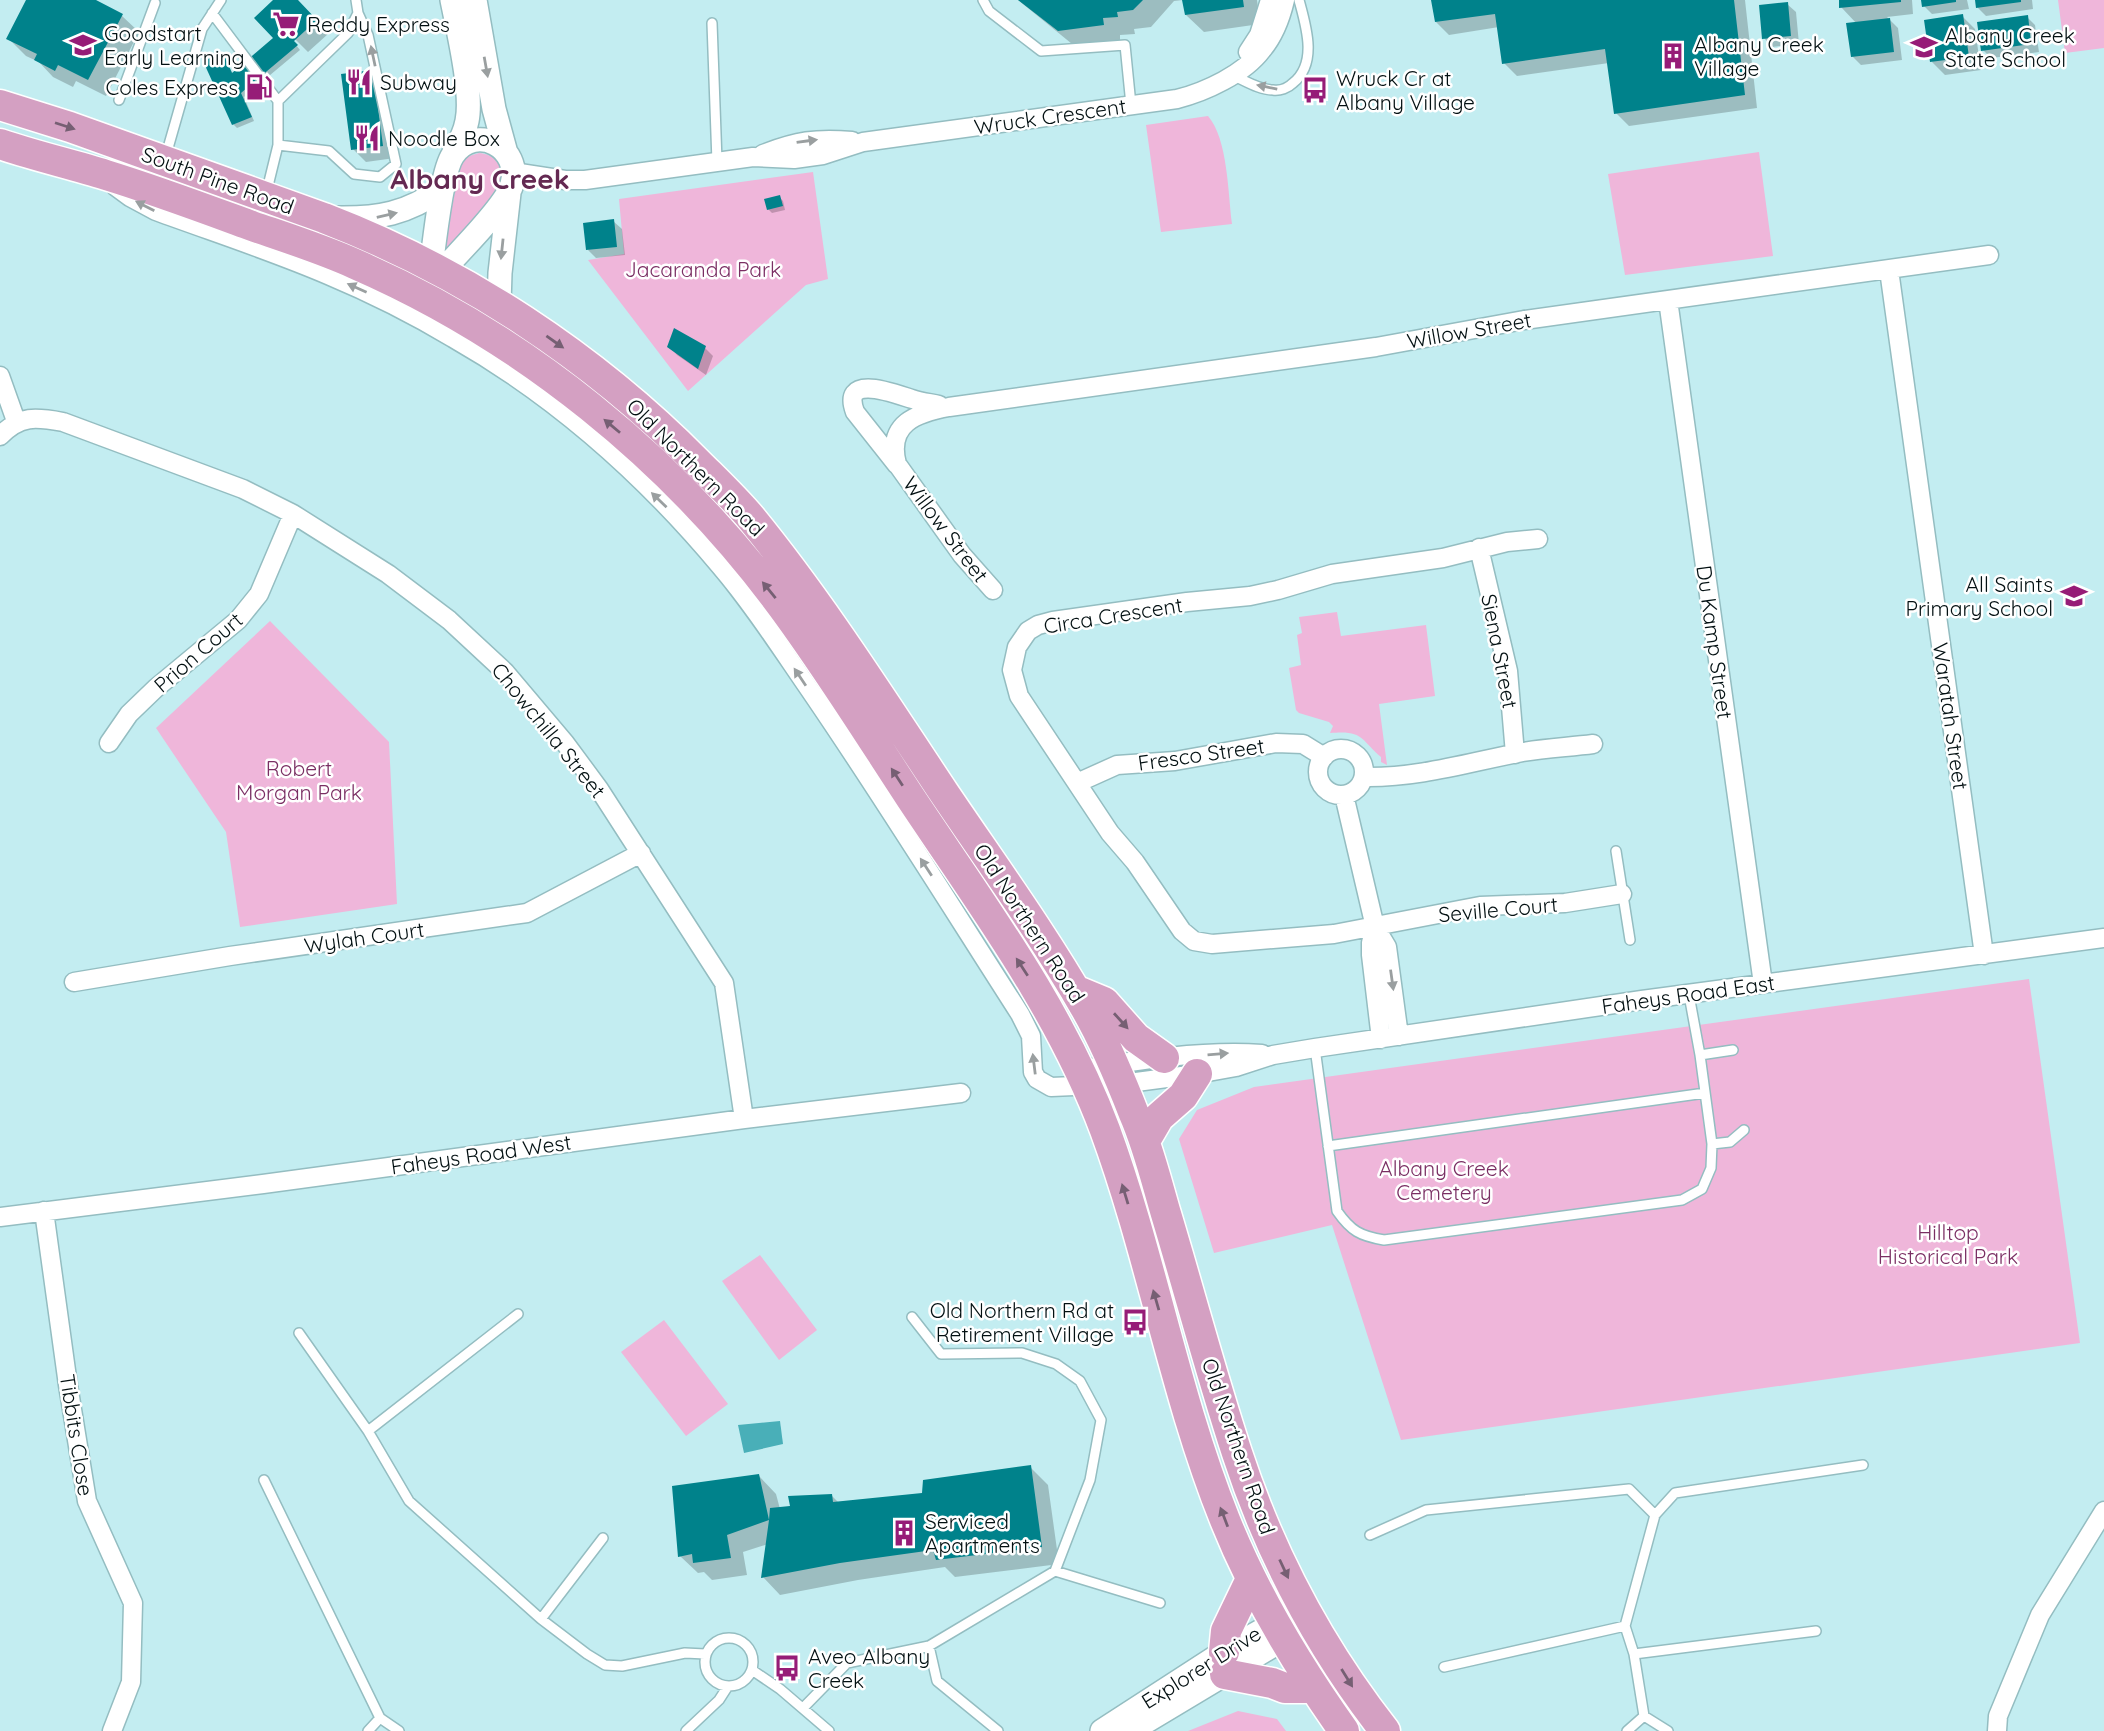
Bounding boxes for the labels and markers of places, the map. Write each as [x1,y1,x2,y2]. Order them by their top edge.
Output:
supermarket icon: Reddy Express [271,9,301,39]
place label: Reddy Express [307,11,450,37]
place label: Goodstart Early Learning [104,20,245,70]
place label: Albany Creek State School [1945,22,2075,72]
school or university icon: Goodstart Early Learning [68,30,98,60]
place label: Albany Creek Village [1694,31,1824,81]
school or university icon: Albany Creek State School [1909,32,1939,62]
building icon: Albany Creek Village [1658,41,1688,71]
place label: Wruck Cr at Albany Village [1336,65,1475,115]
restaurant icon: Subway [344,67,374,97]
place label: Subway [380,69,457,95]
fuel station icon: Coles Express [244,72,274,102]
place label: Coles Express [106,74,238,100]
bus stop icon: Wruck Cr at Albany Village [1300,75,1330,105]
restaurant icon: Noodle Box [352,123,382,153]
place label: Noodle Box [388,125,500,151]
place label: All Saints Primary School [1905,571,2053,621]
school or university icon: All Saints Primary School [2059,581,2089,611]
place label: Old Northern Rd at Retirement Village [930,1297,1114,1347]
bus stop icon: Old Northern Rd at Retirement Village [1120,1307,1150,1337]
place label: Serviced Apartments [925,1508,1040,1558]
building icon: Serviced Apartments [889,1518,919,1548]
place label: Aveo Albany Creek [808,1643,930,1693]
bus stop icon: Aveo Albany Creek [772,1653,802,1683]

